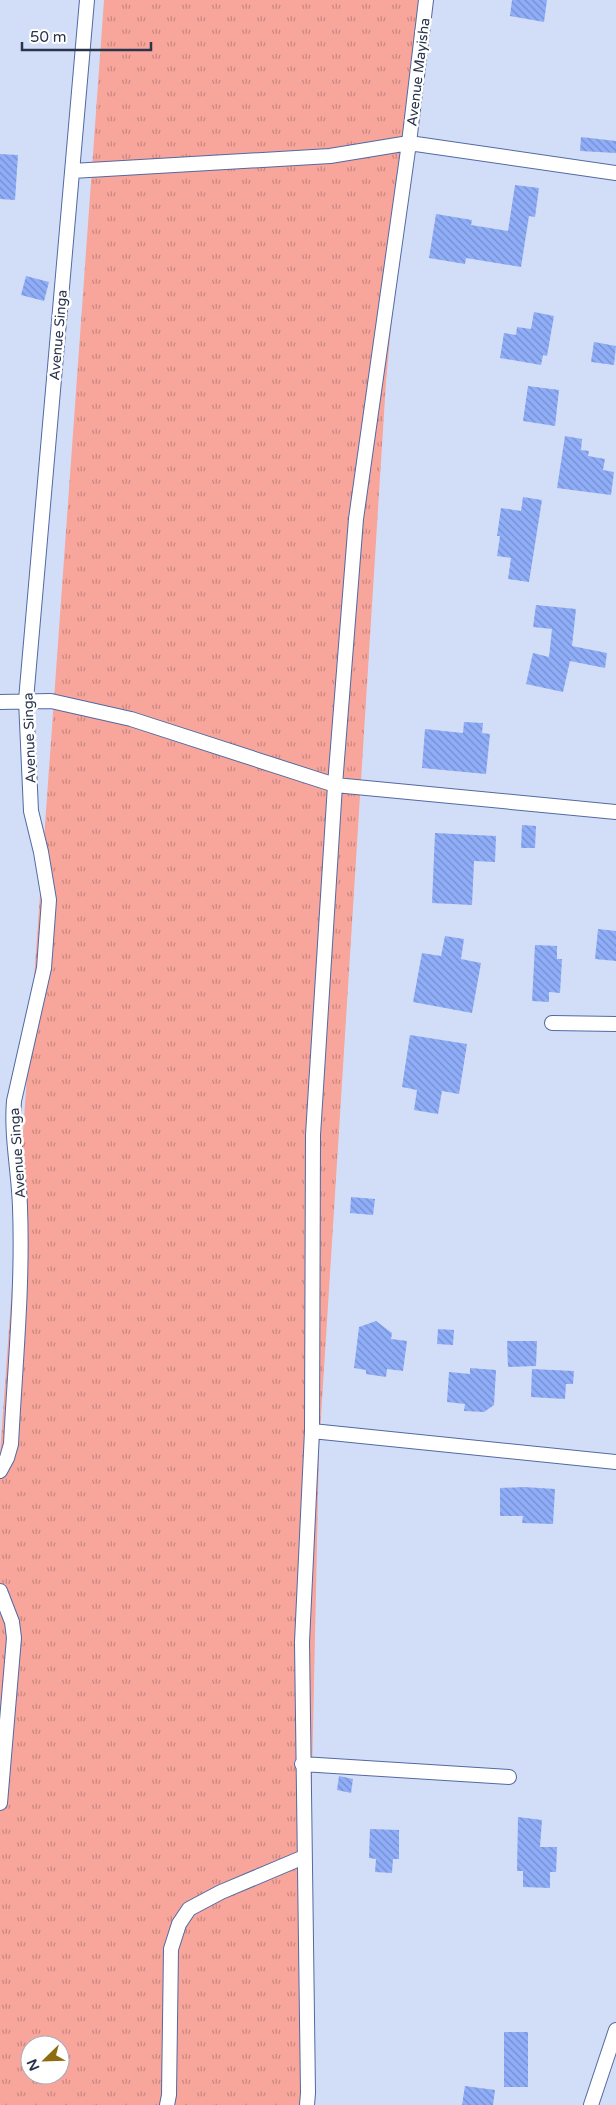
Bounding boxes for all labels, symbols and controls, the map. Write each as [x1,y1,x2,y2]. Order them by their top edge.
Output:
street label: Avenue Mayisha [403,17,434,127]
scale bar [22,20,151,52]
text: 50 m [30,28,67,46]
street label: Avenue Singa [46,289,71,381]
street label: Avenue Singa [19,692,40,784]
street label: Avenue Singa [6,1107,29,1199]
north arrow [20,2035,70,2085]
text: N [23,2056,44,2073]

